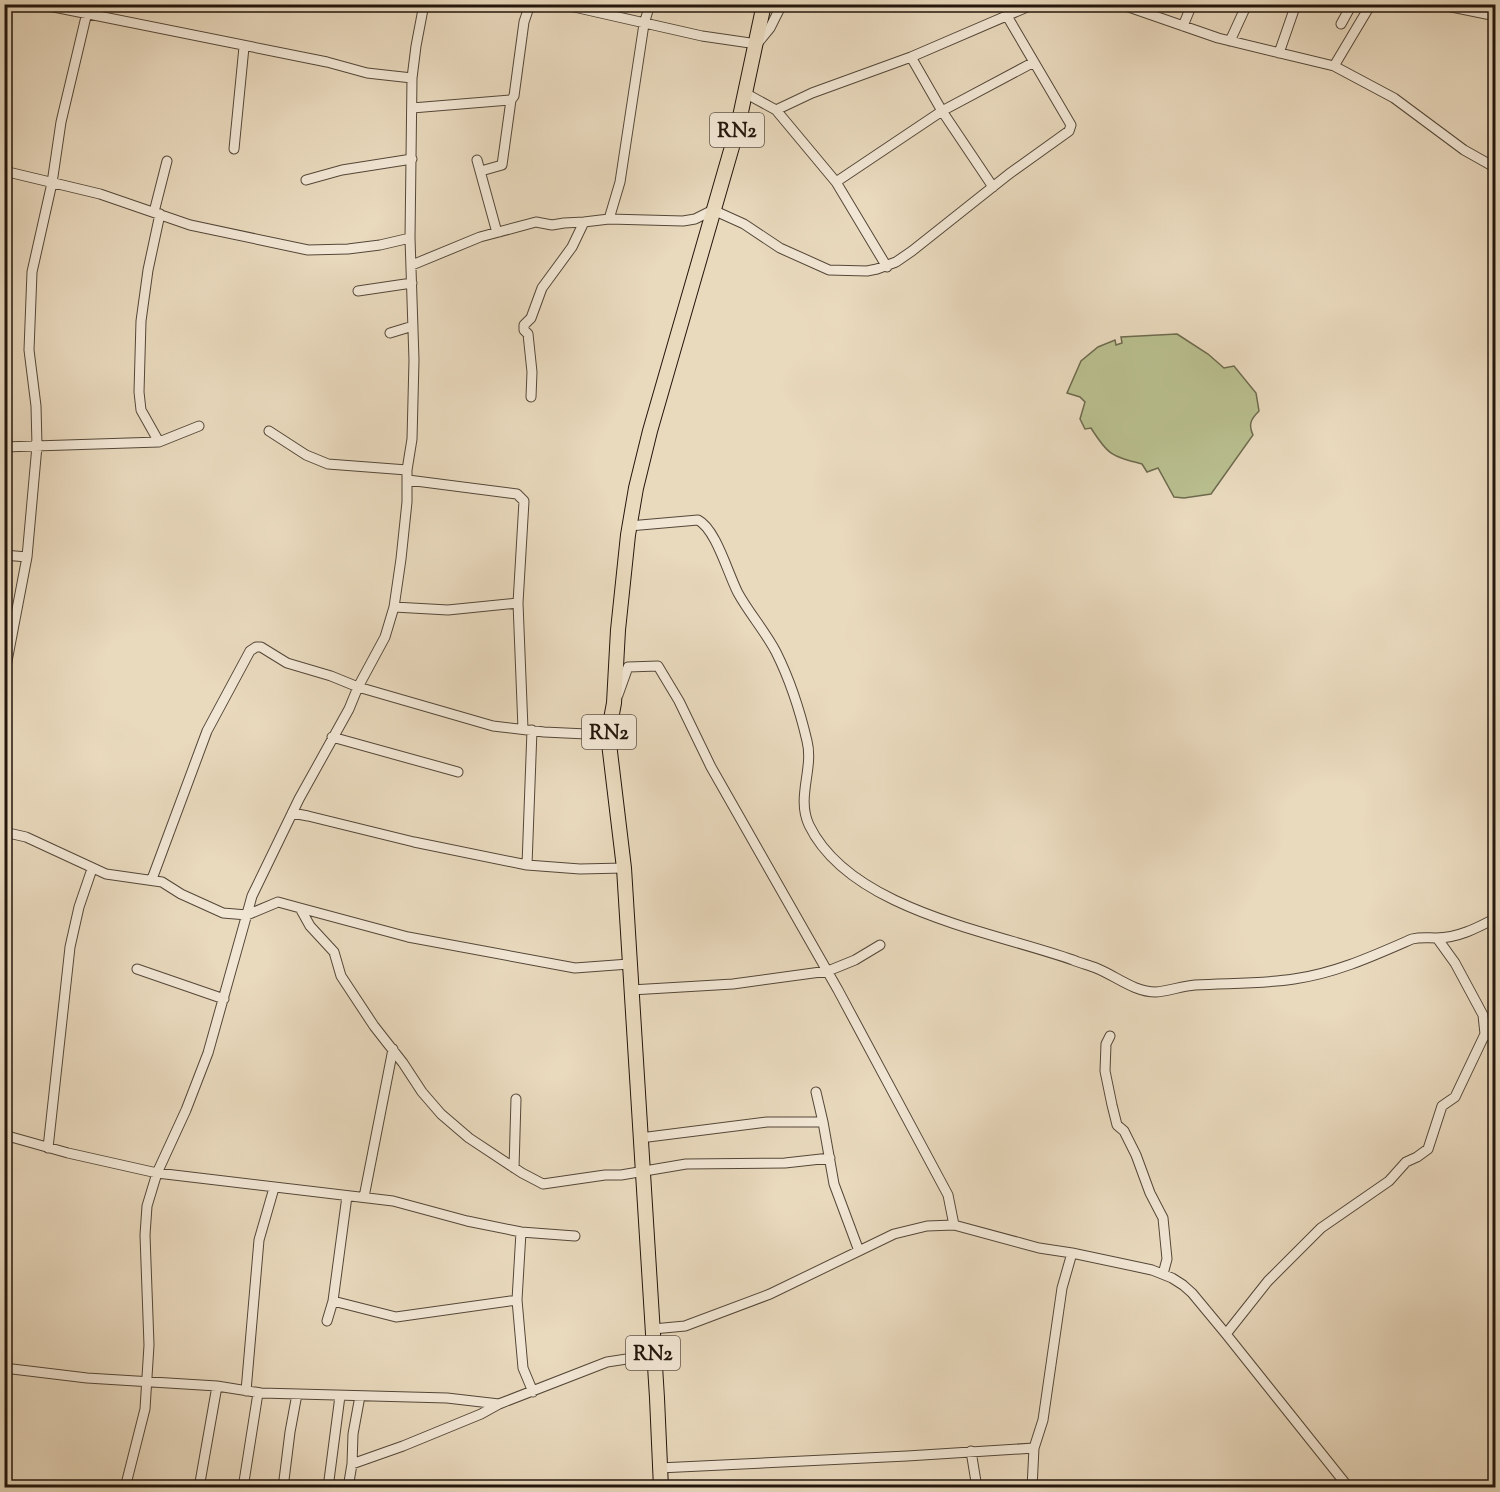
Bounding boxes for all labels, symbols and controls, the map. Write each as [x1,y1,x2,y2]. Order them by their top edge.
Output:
road number: RN2 [710,113,764,147]
road number: RN2 [582,715,636,749]
road number: RN2 [626,1336,680,1370]

